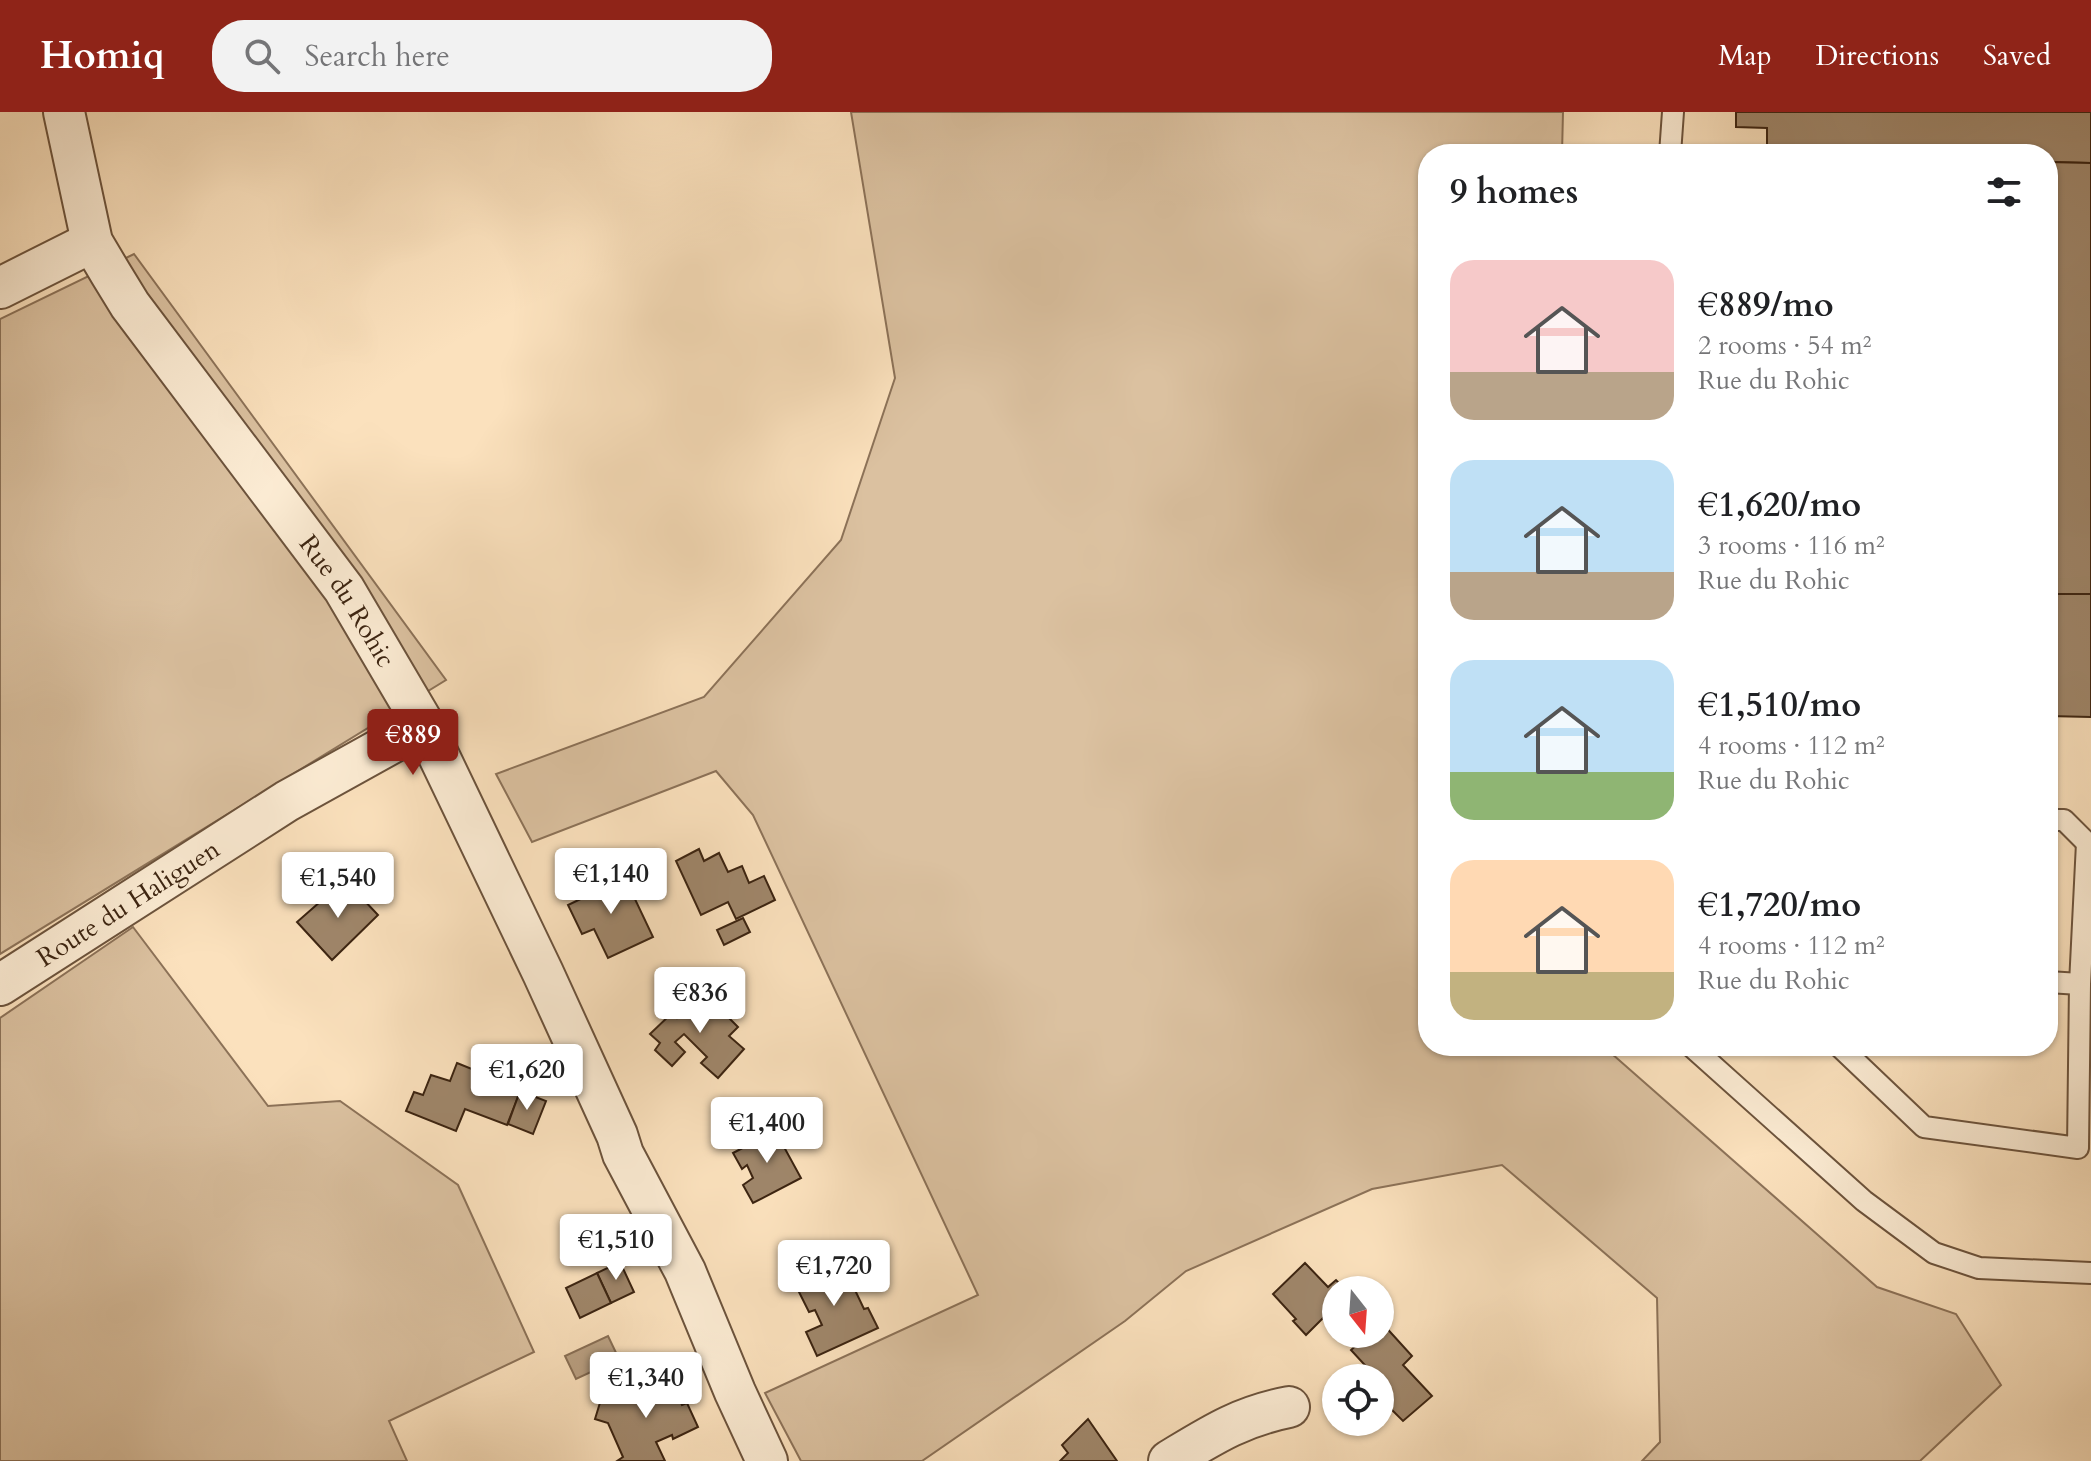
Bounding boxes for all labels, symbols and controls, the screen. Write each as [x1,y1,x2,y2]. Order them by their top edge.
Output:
search box [212,20,772,92]
text: Homiq [40,30,164,82]
icon: search [240,34,284,78]
text: Search here [304,36,450,77]
text: Map [1718,37,1772,75]
text: Directions [1816,37,1939,75]
text: Saved [1983,37,2051,75]
text: 9 homes [1450,169,1578,215]
icon: filters [1982,170,2026,214]
text: €889/mo [1698,282,1834,328]
icon: home [1514,292,1610,388]
text: 2 rooms · 54 m² [1698,328,1871,363]
text: Rue du Rohic [1698,363,1850,398]
text: €1,620/mo [1698,482,1861,528]
icon: home [1514,492,1610,588]
street label: Rue du Rohic [291,527,404,673]
text: 3 rooms · 116 m² [1698,528,1885,563]
text: Rue du Rohic [1698,563,1850,598]
text: €1,510/mo [1698,682,1861,728]
icon: home [1514,692,1610,788]
pin: €889 [366,709,460,777]
text: €889 [385,717,441,752]
text: 4 rooms · 112 m² [1698,728,1885,763]
text: Rue du Rohic [1698,763,1850,798]
street label: Route du Haliguen [30,831,226,975]
pin: €1,140 [546,848,676,916]
pin: €1,540 [273,852,403,920]
text: €1,140 [573,856,649,891]
text: €1,540 [300,860,376,895]
text: €1,720/mo [1698,882,1861,928]
icon: home [1514,892,1610,988]
text: 4 rooms · 112 m² [1698,928,1885,963]
text: Rue du Rohic [1698,963,1850,998]
pin: €836 [653,967,747,1035]
text: €836 [672,975,728,1010]
pin: €1,620 [462,1044,592,1112]
text: €1,620 [489,1052,565,1087]
pin: €1,400 [702,1097,832,1165]
text: €1,400 [729,1105,805,1140]
pin: €1,510 [551,1214,681,1282]
text: €1,510 [578,1222,654,1257]
pin: €1,720 [769,1240,899,1308]
text: €1,720 [796,1248,872,1283]
north arrow [1322,1276,1394,1348]
map controls [1322,1276,1394,1436]
pin: €1,340 [581,1352,711,1420]
text: €1,340 [608,1360,684,1395]
button: locate [1322,1364,1394,1436]

